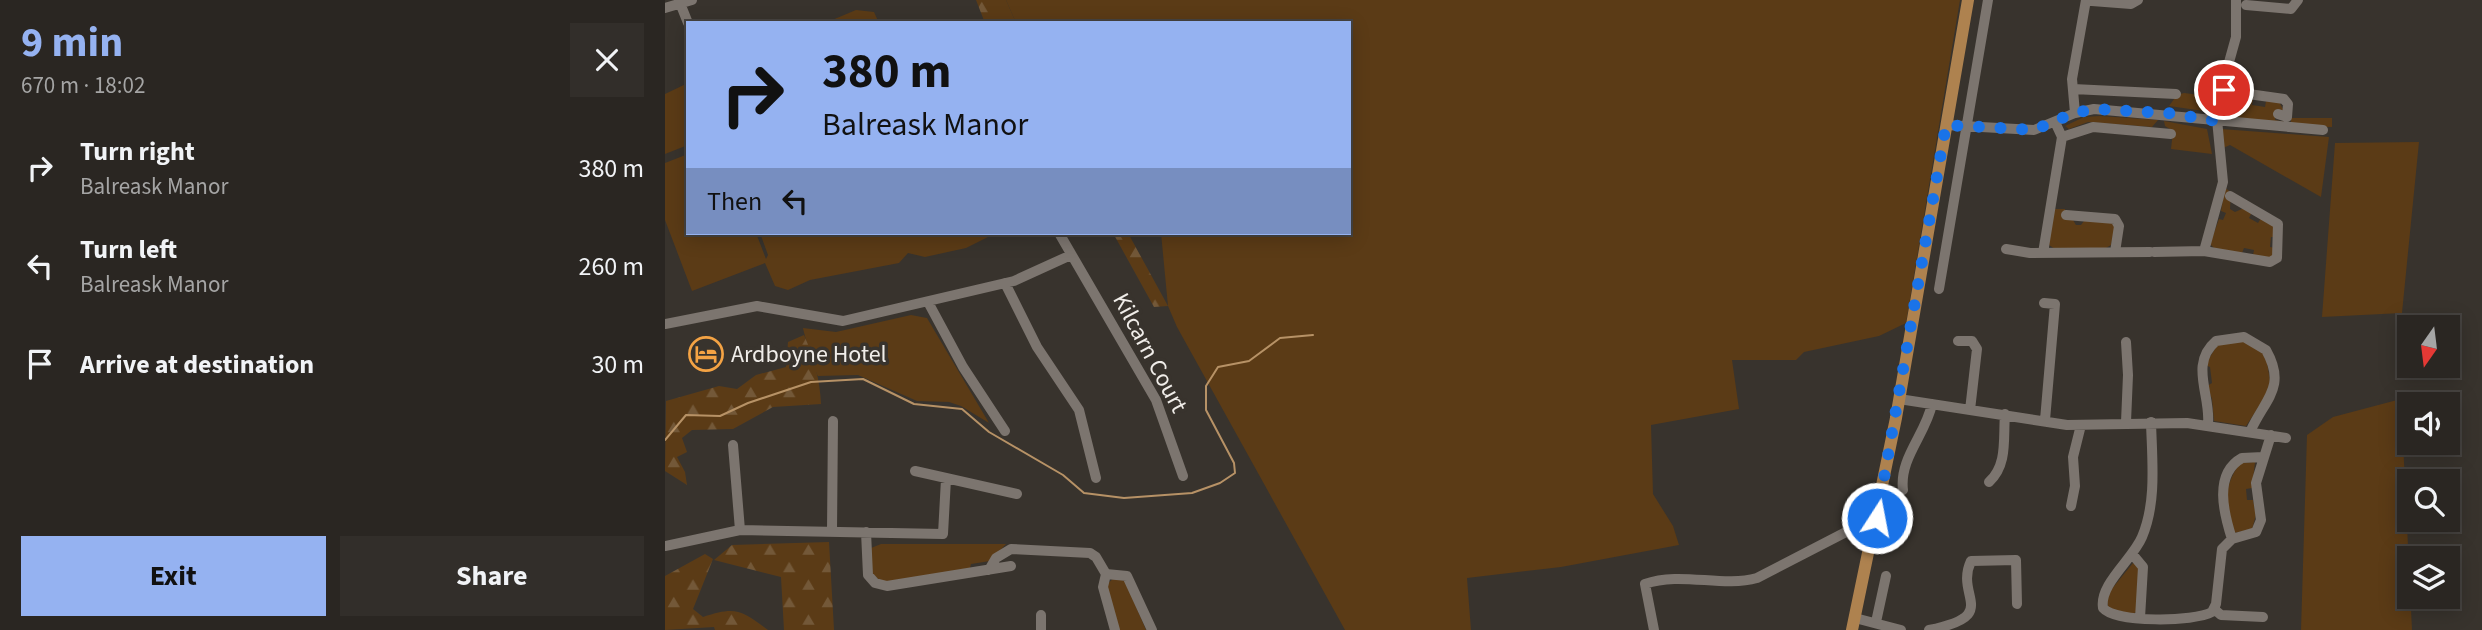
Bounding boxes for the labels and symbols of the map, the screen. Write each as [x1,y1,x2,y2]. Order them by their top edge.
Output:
pin [2194,60,2254,120]
street label: Kilcarn Court [1104,287,1196,419]
north arrow [2397,315,2461,378]
hotel icon: Ardboyne Hotel [687,335,725,373]
place label: Ardboyne Hotel [731,337,887,372]
position arrow [1840,481,1914,555]

